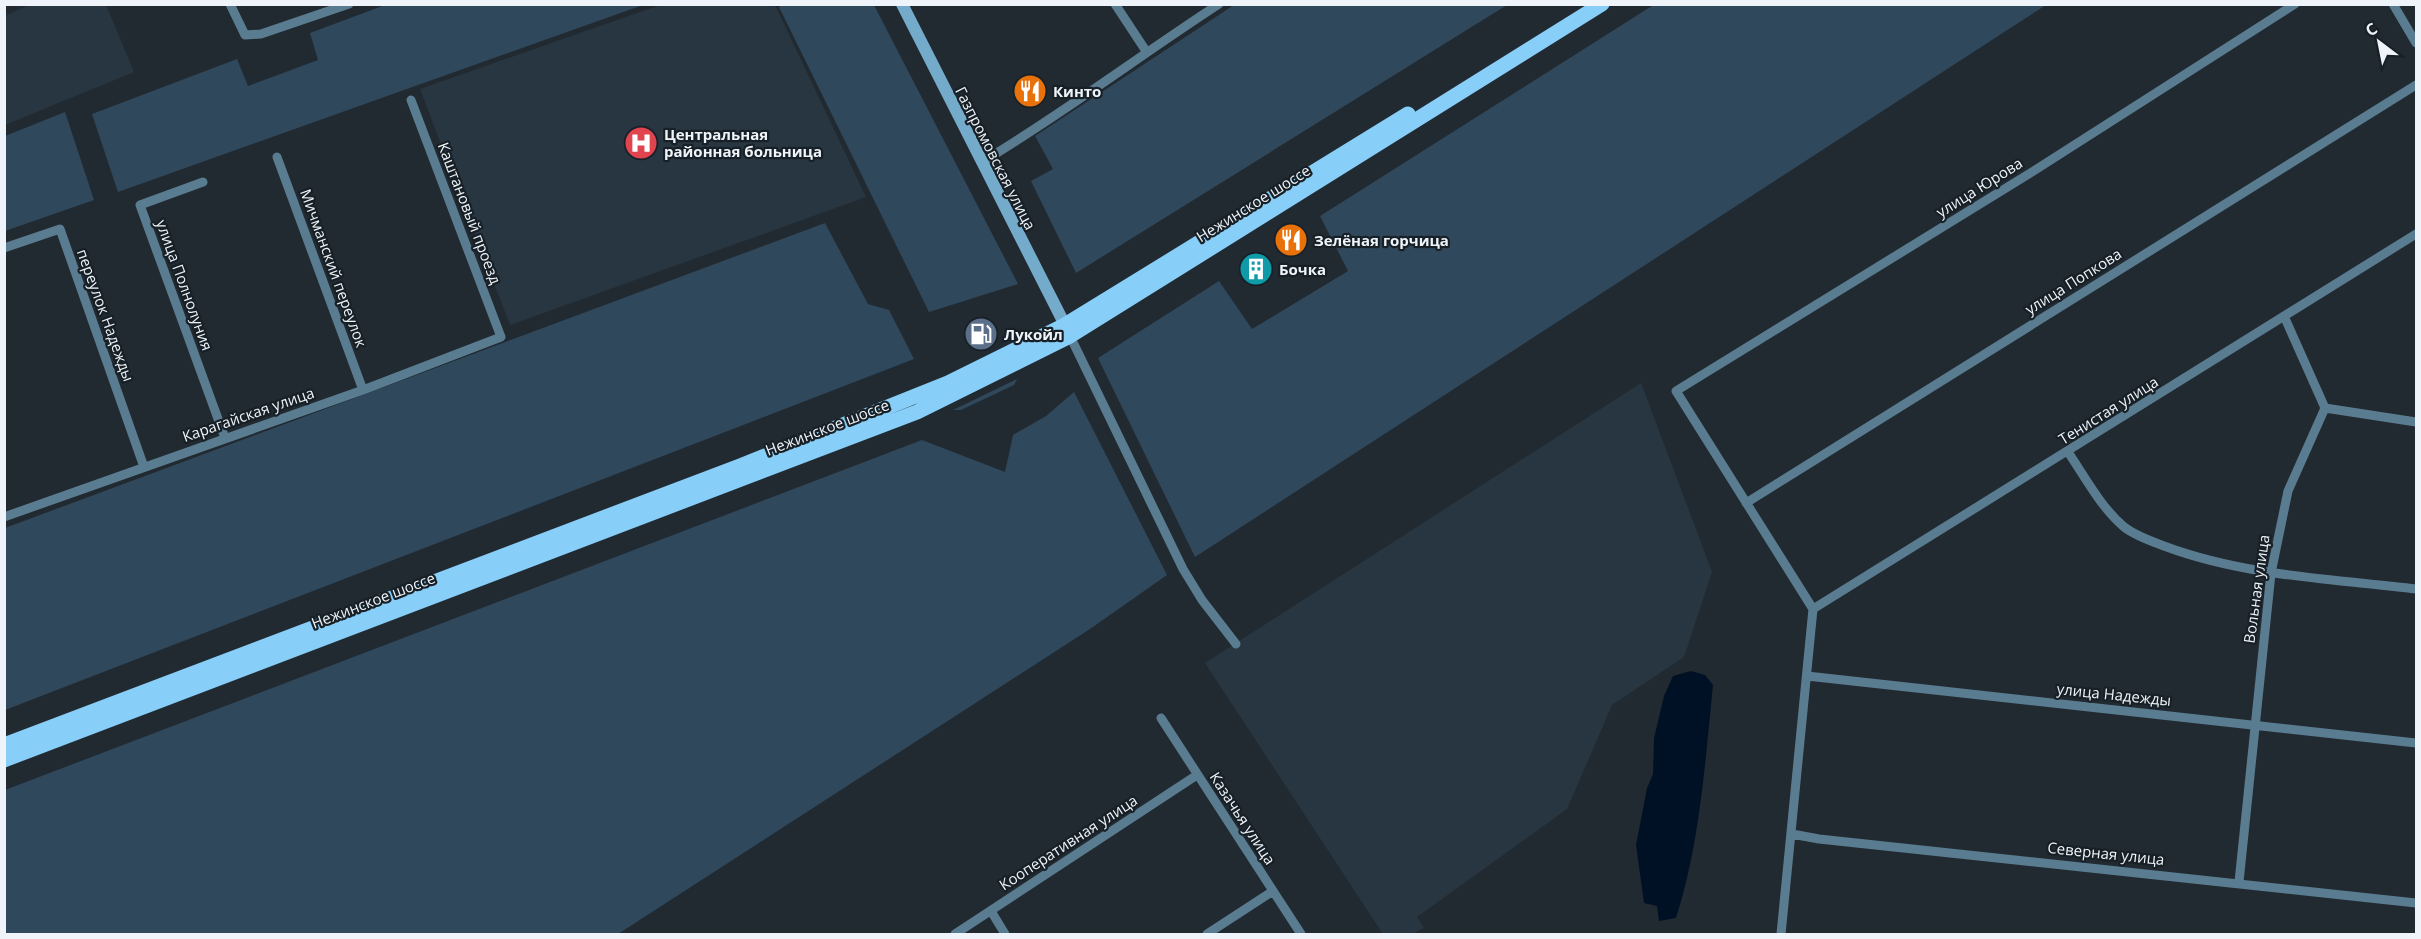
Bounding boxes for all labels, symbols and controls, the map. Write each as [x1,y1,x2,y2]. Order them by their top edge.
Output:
north arrow [2349,12,2409,72]
text: С [2361,17,2381,41]
restaurant icon: Кинто [1012,73,1048,109]
place label: Кинто [1053,81,1101,101]
street label: Газпромовская улица [951,83,1041,233]
place label: Центральная районная больница [664,124,822,161]
hospital icon: Центральная районная больница [623,125,659,161]
street label: Каштановый проезд [434,139,506,287]
street label: улица Юрова [1932,153,2026,221]
street label: Нежинское шоссе [1192,160,1314,246]
street label: Мичманский переулок [296,186,372,350]
street label: улица Полнолуния [152,217,218,353]
restaurant icon: Зелёная горчица [1273,222,1309,258]
place label: Зелёная горчица [1314,230,1449,250]
street label: улица Попкова [2021,243,2125,319]
street label: переулок Надежды [73,246,139,384]
building icon: Бочка [1238,251,1274,287]
place label: Бочка [1279,259,1326,279]
fuel station icon: Лукойл [963,316,999,352]
place label: Лукойл [1004,324,1063,344]
street label: Тенистая улица [2054,371,2162,449]
street label: Карагайская улица [179,382,317,446]
street label: Нежинское шоссе [762,394,892,460]
street label: Вольная улица [2238,533,2274,645]
street label: Нежинское шоссе [308,567,438,633]
street label: улица Надежды [2056,678,2172,710]
street label: Казачья улица [1206,768,1280,868]
street label: Кооперативная улица [995,790,1141,894]
street label: Северная улица [2047,837,2165,869]

